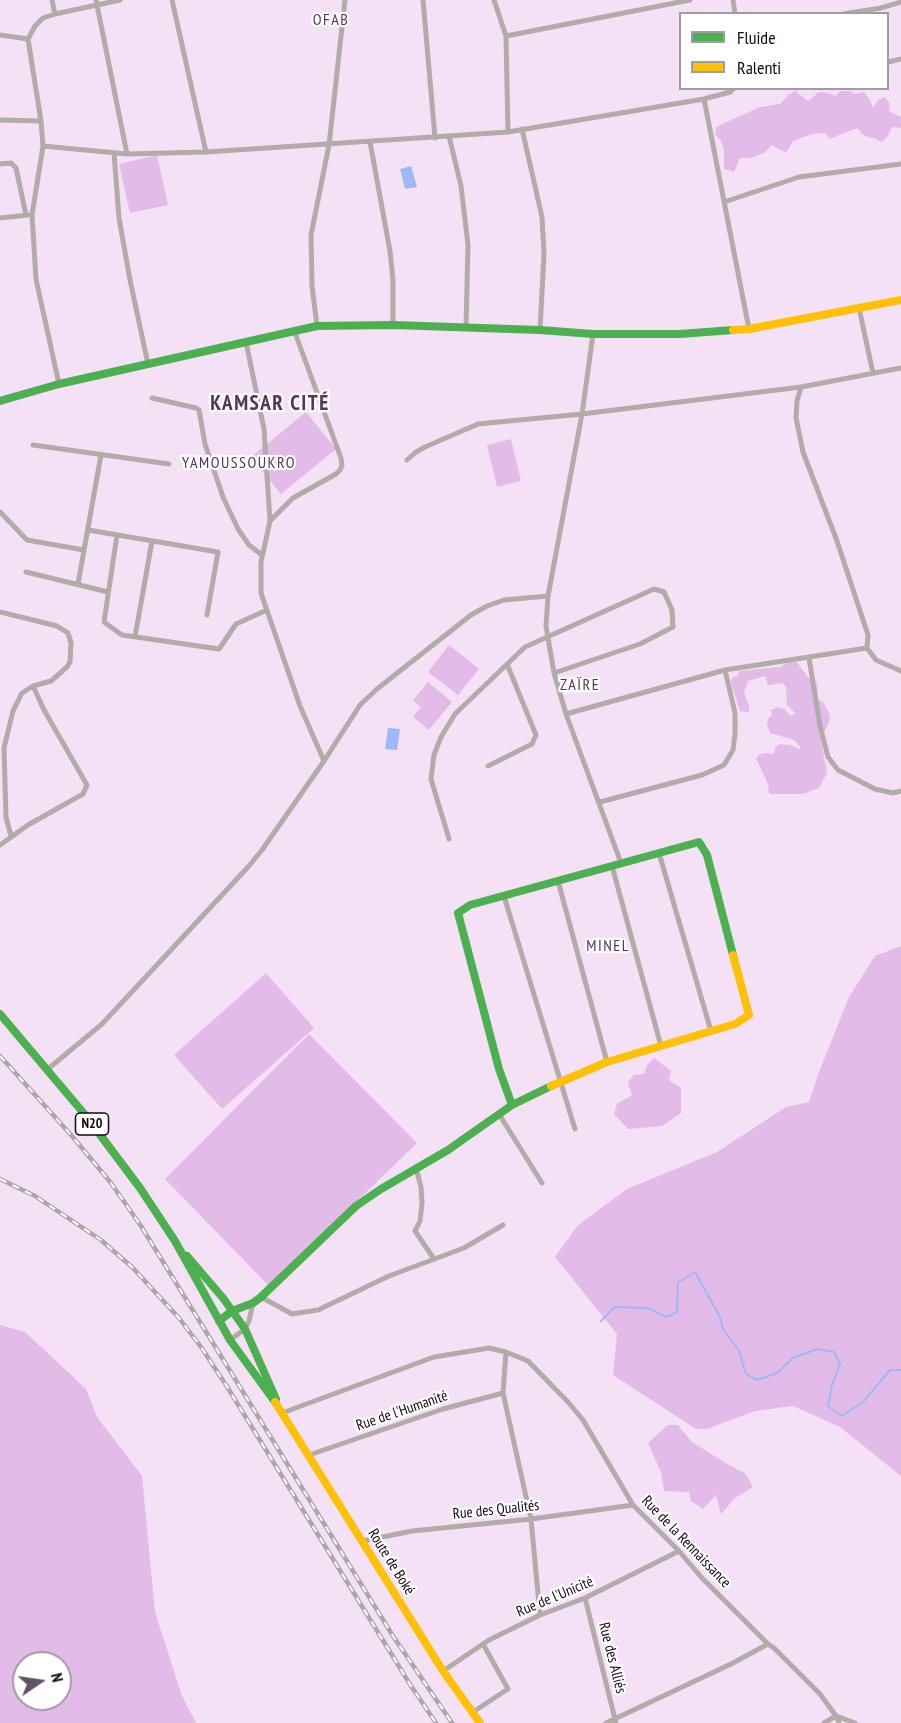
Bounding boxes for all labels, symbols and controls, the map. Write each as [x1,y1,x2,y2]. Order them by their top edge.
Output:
district label: OFAB [313,10,349,30]
legend [679,12,889,90]
text: Fluide [737,26,776,49]
text: Ralenti [737,56,781,79]
district label: KAMSAR CITÉ [210,391,330,417]
district label: YAMOUSSOUKRO [182,453,296,473]
district label: ZAÏRE [560,675,600,695]
district label: MINEL [586,936,630,956]
road number: N20 [76,1113,109,1135]
street label: Rue de l'Humanité [354,1387,450,1435]
street label: Rue de la Rennaissance [638,1492,734,1592]
street label: Rue des Qualités [452,1497,540,1523]
street label: Route de Boké [364,1526,418,1598]
street label: Rue de l'Unicité [514,1573,596,1621]
street label: Rue des Alliés [594,1621,630,1695]
north arrow [12,1651,72,1711]
text: N [47,1671,68,1684]

